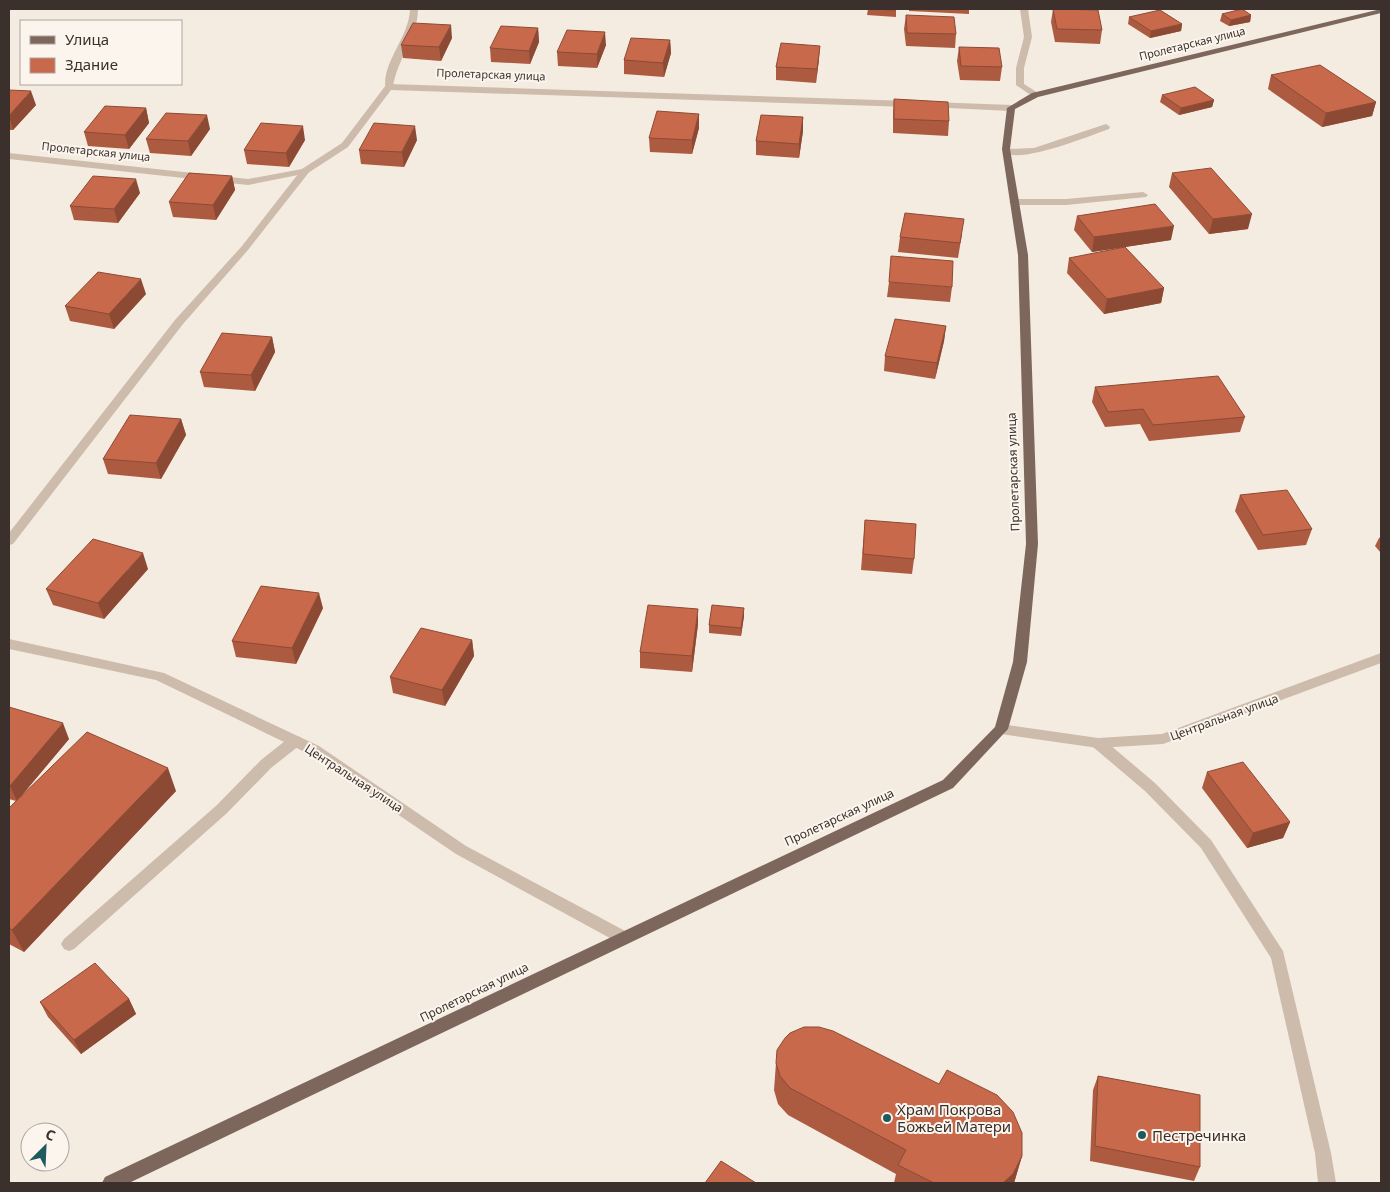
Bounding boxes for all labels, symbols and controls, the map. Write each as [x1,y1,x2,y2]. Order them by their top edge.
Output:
legend [20,20,182,85]
street label: Пролетарская улица [1137,23,1247,63]
text: Улица [65,29,109,49]
text: Здание [65,54,118,74]
street label: Пролетарская улица [436,65,546,83]
street label: Пролетарская улица [41,138,151,164]
street label: Пролетарская улица [1002,412,1024,532]
street label: Центральная улица [1167,689,1281,745]
street label: Центральная улица [302,740,406,816]
street label: Пролетарская улица [781,784,897,850]
street label: Пролетарская улица [417,958,531,1026]
place label: Храм Покрова Божьей Матери [897,1099,1011,1136]
marker: Храм Покрова Божьей Матери [881,1112,893,1124]
north arrow [20,1122,70,1172]
text: С [43,1124,58,1145]
place label: Пестречинка [1152,1125,1246,1145]
marker: Пестречинка [1136,1129,1148,1141]

